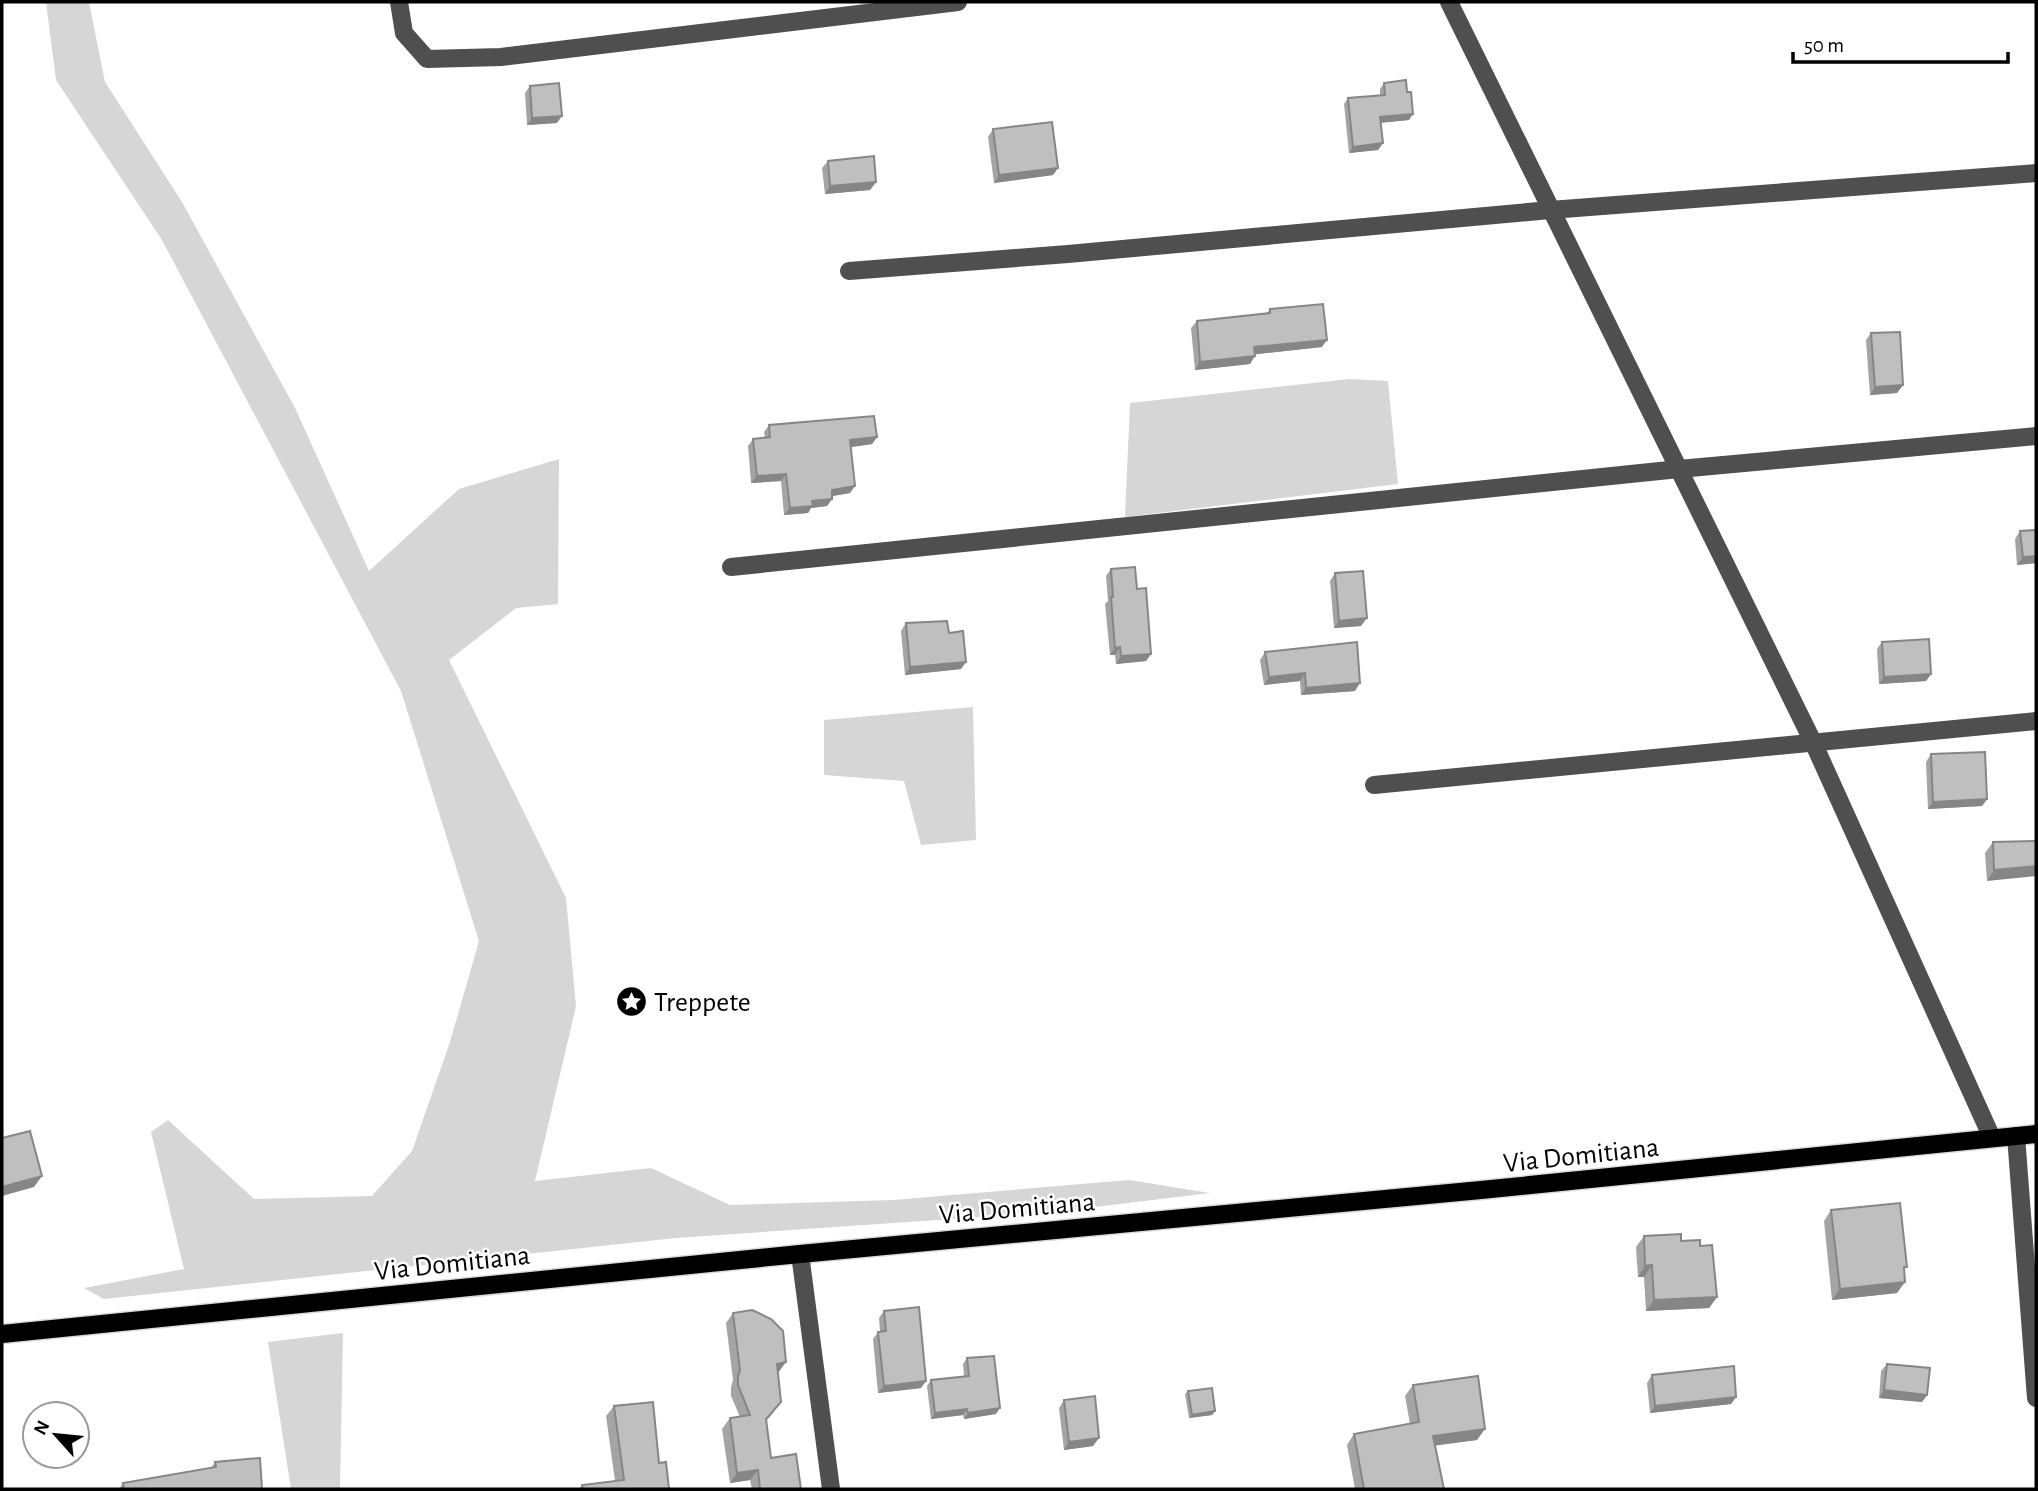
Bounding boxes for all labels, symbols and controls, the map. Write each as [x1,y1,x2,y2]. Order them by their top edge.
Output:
scale bar [1793,21,2008,65]
text: 50 m [1804,35,1844,56]
place icon: Treppete [614,984,648,1018]
place label: Treppete [654,989,751,1017]
street label: Via Domitiana [1502,1134,1661,1178]
street label: Via Domitiana [938,1188,1096,1230]
street label: Via Domitiana [373,1242,532,1286]
north arrow [21,1400,91,1470]
text: N [31,1418,54,1438]

